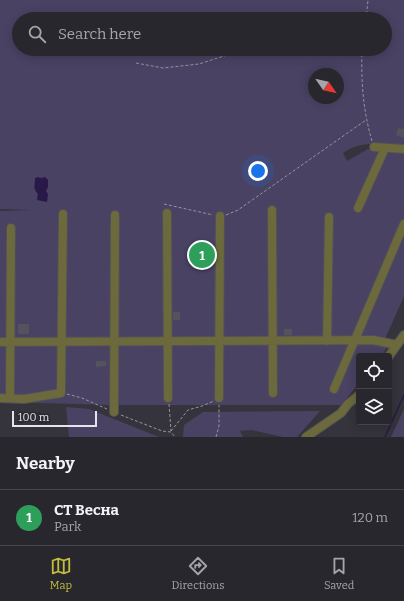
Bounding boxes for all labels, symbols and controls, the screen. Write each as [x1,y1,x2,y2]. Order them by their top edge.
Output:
search box [12,12,392,56]
icon: search [26,23,48,45]
text: Search here [58,25,141,43]
north arrow [308,68,344,104]
your location [248,161,268,181]
pin: 1 [189,240,215,270]
map controls [356,353,392,425]
button: locate [356,353,392,389]
button: layers [356,389,392,425]
scale bar [12,409,97,428]
text: 100 m [18,411,49,424]
text: Nearby [16,453,75,474]
text: СТ Весна [54,501,119,519]
text: 1 [26,510,32,525]
text: 120 m [352,510,388,525]
text: Park [54,519,81,534]
tab: Map [50,555,72,592]
tab: Directions [172,555,224,592]
tab: Saved [324,555,354,592]

